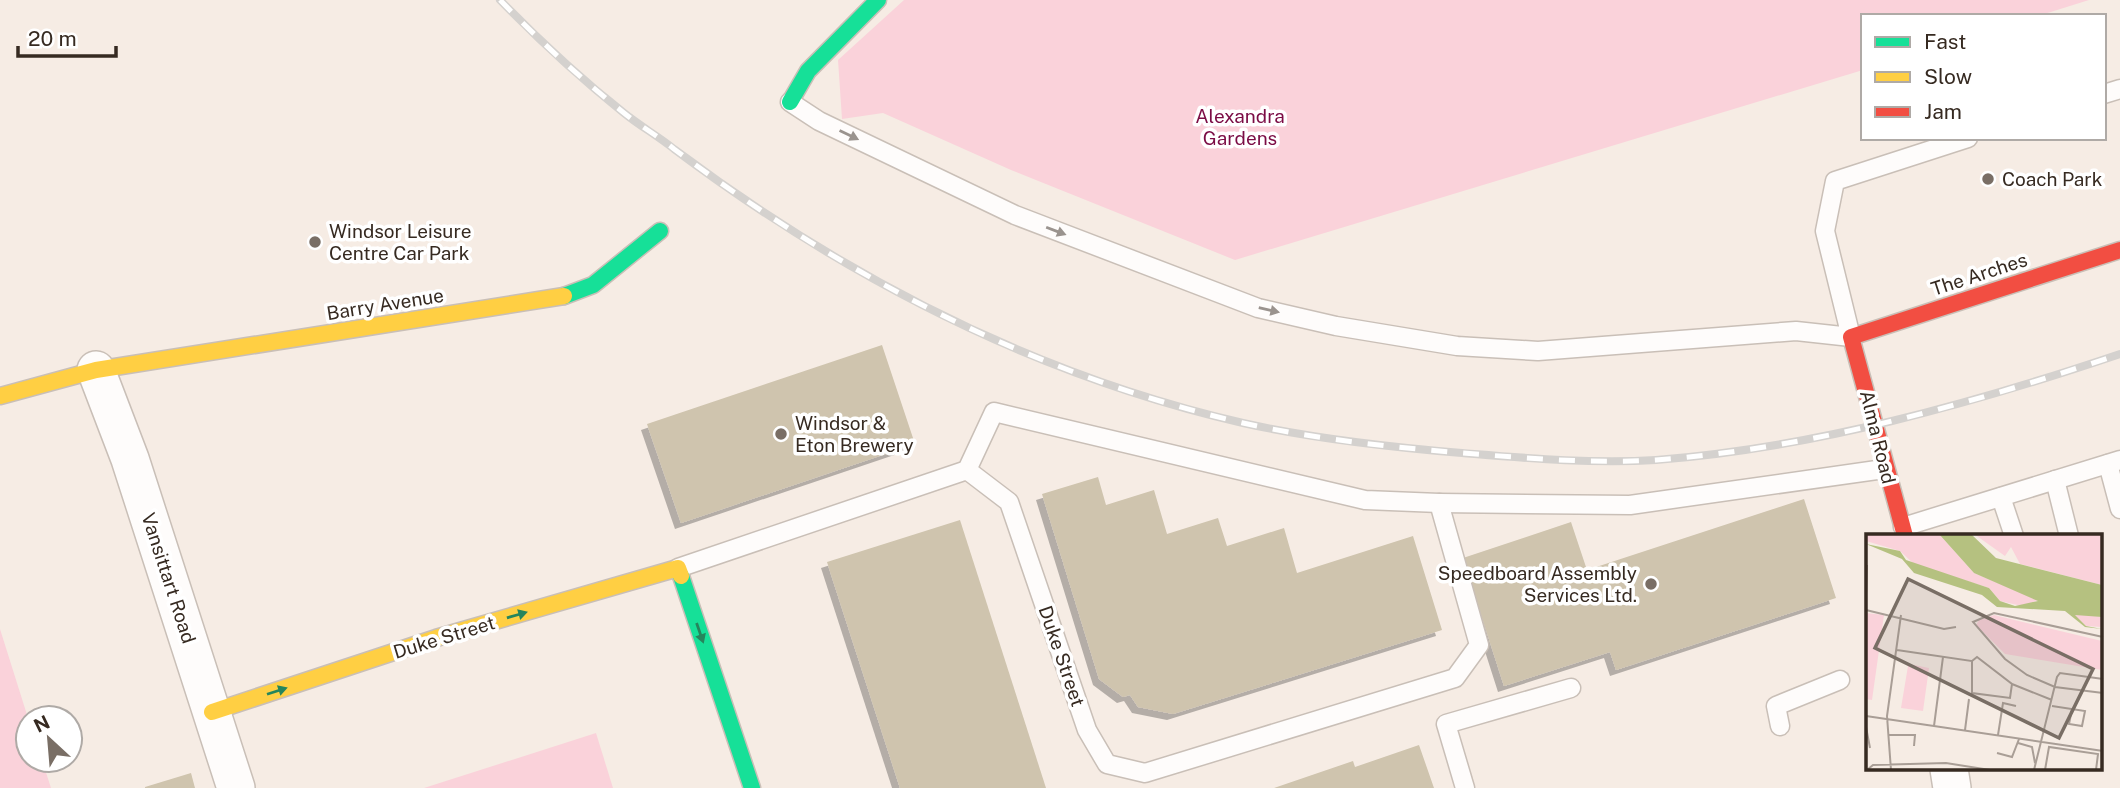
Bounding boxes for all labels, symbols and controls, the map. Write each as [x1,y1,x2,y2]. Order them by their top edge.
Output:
scale bar [18,14,116,58]
legend [1861,14,2106,140]
text: 20 m [28,26,77,51]
text: Fast [1924,29,1966,54]
text: Slow [1924,64,1972,89]
text: Jam [1924,99,1962,124]
park label: Alexandra Gardens [1195,105,1285,149]
one-way arrow [839,129,859,141]
place label: Coach Park [2002,168,2103,190]
marker: Coach Park [1980,171,1996,187]
place label: Windsor Leisure Centre Car Park [329,220,472,264]
one-way arrow [1045,225,1066,236]
marker: Windsor Leisure Centre Car Park [307,234,323,250]
street label: The Arches [1928,248,2030,300]
street label: Barry Avenue [325,284,445,324]
one-way arrow [1258,305,1280,316]
street label: Alma Road [1856,388,1900,486]
place label: Windsor & Eton Brewery [795,412,914,456]
marker: Windsor & Eton Brewery [773,426,789,442]
street label: Vansittart Road [138,510,200,646]
inset map [1866,534,2102,770]
place label: Speedboard Assembly Services Ltd. [1438,562,1637,606]
marker: Speedboard Assembly Services Ltd. [1643,576,1659,592]
street label: Duke Street [1034,603,1090,709]
one-way arrow [507,609,528,619]
street label: Duke Street [390,611,498,663]
one-way arrow [695,623,705,644]
one-way arrow [267,685,288,696]
north arrow [14,704,84,774]
text: N [30,711,53,737]

